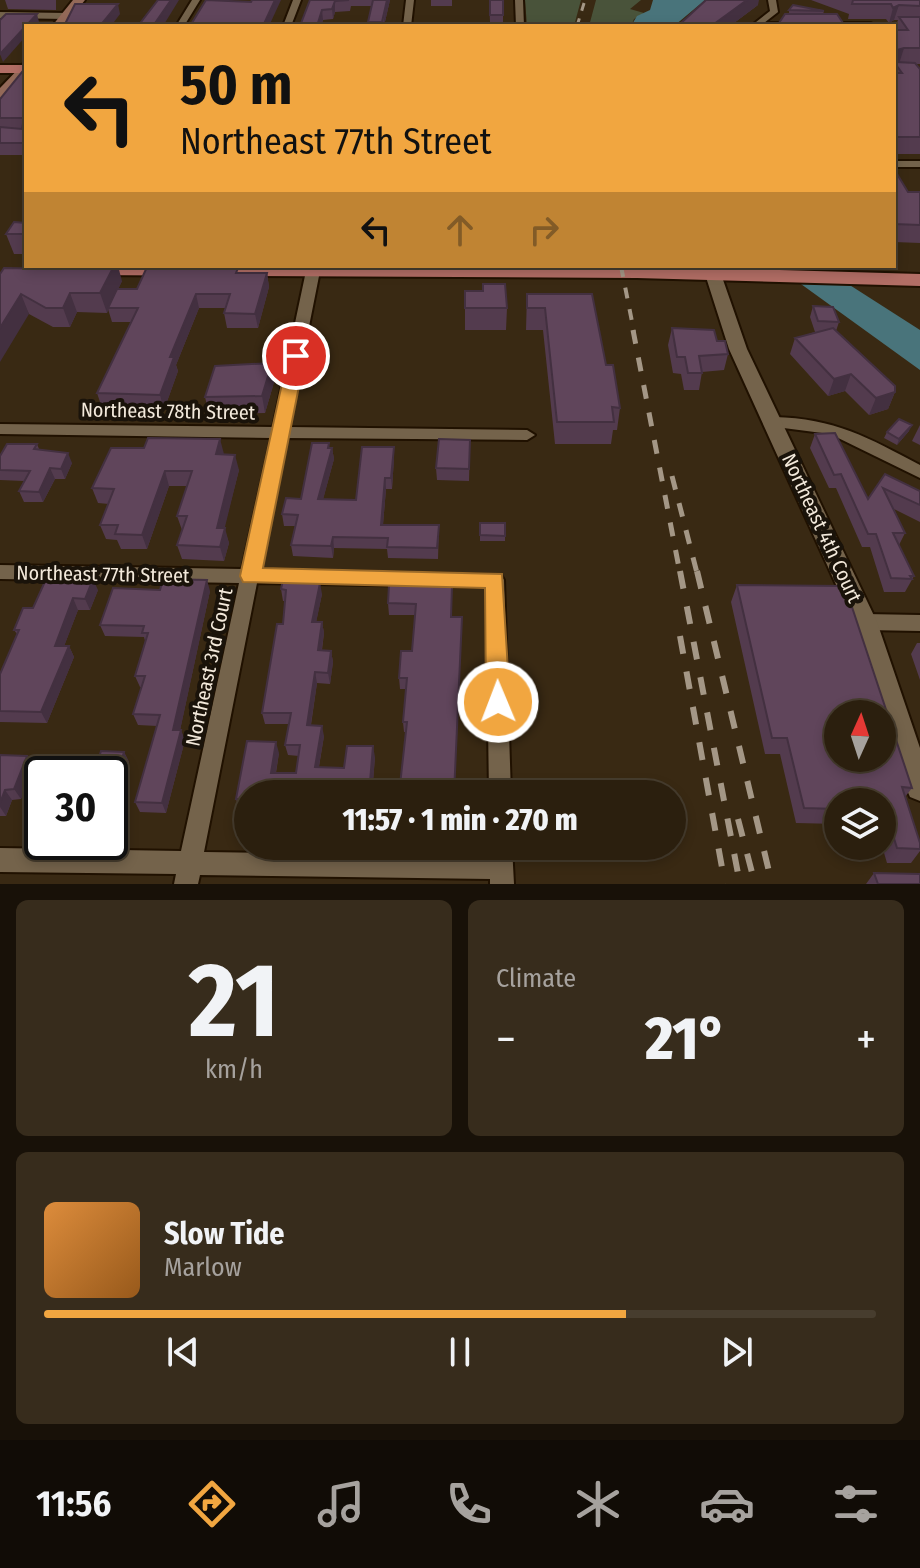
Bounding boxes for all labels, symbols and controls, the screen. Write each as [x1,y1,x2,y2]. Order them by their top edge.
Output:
text: 50 m [180,52,292,119]
icon: left [48,56,152,160]
text: Northeast 77th Street [180,120,492,164]
icon: left [354,208,398,252]
icon: ahead [438,208,482,252]
icon: right [522,208,566,252]
pin [262,322,330,390]
icon: arrive [274,334,318,378]
street label: Northeast 78th Street [81,397,256,425]
street label: Northeast 4th Court [777,450,867,607]
street label: Northeast 77th Street [16,560,190,588]
street label: Northeast 3rd Court [181,585,238,748]
position arrow [456,660,540,744]
north arrow [824,700,896,772]
map controls [824,700,896,860]
speed limit sign: 30 [24,756,128,860]
button: layers [824,788,896,860]
text: 11:57 · 1 min · 270 m [342,802,578,838]
text: 21 [189,939,279,1064]
text: Climate [496,963,576,994]
text: 21° [645,1003,727,1075]
text: − [496,1013,516,1066]
text: + [856,1013,876,1066]
text: km/h [205,1054,263,1085]
text: Slow Tide [164,1216,285,1252]
text: Marlow [164,1252,242,1283]
icon: previous [161,1330,205,1374]
icon: pause [438,1330,482,1374]
icon: next [715,1330,759,1374]
icon: directions [184,1476,240,1532]
icon: music [313,1476,369,1532]
icon: phone [441,1476,497,1532]
icon: climate [570,1476,626,1532]
icon: car [699,1476,755,1532]
icon: filters [828,1476,884,1532]
text: 11:56 [36,1482,111,1526]

